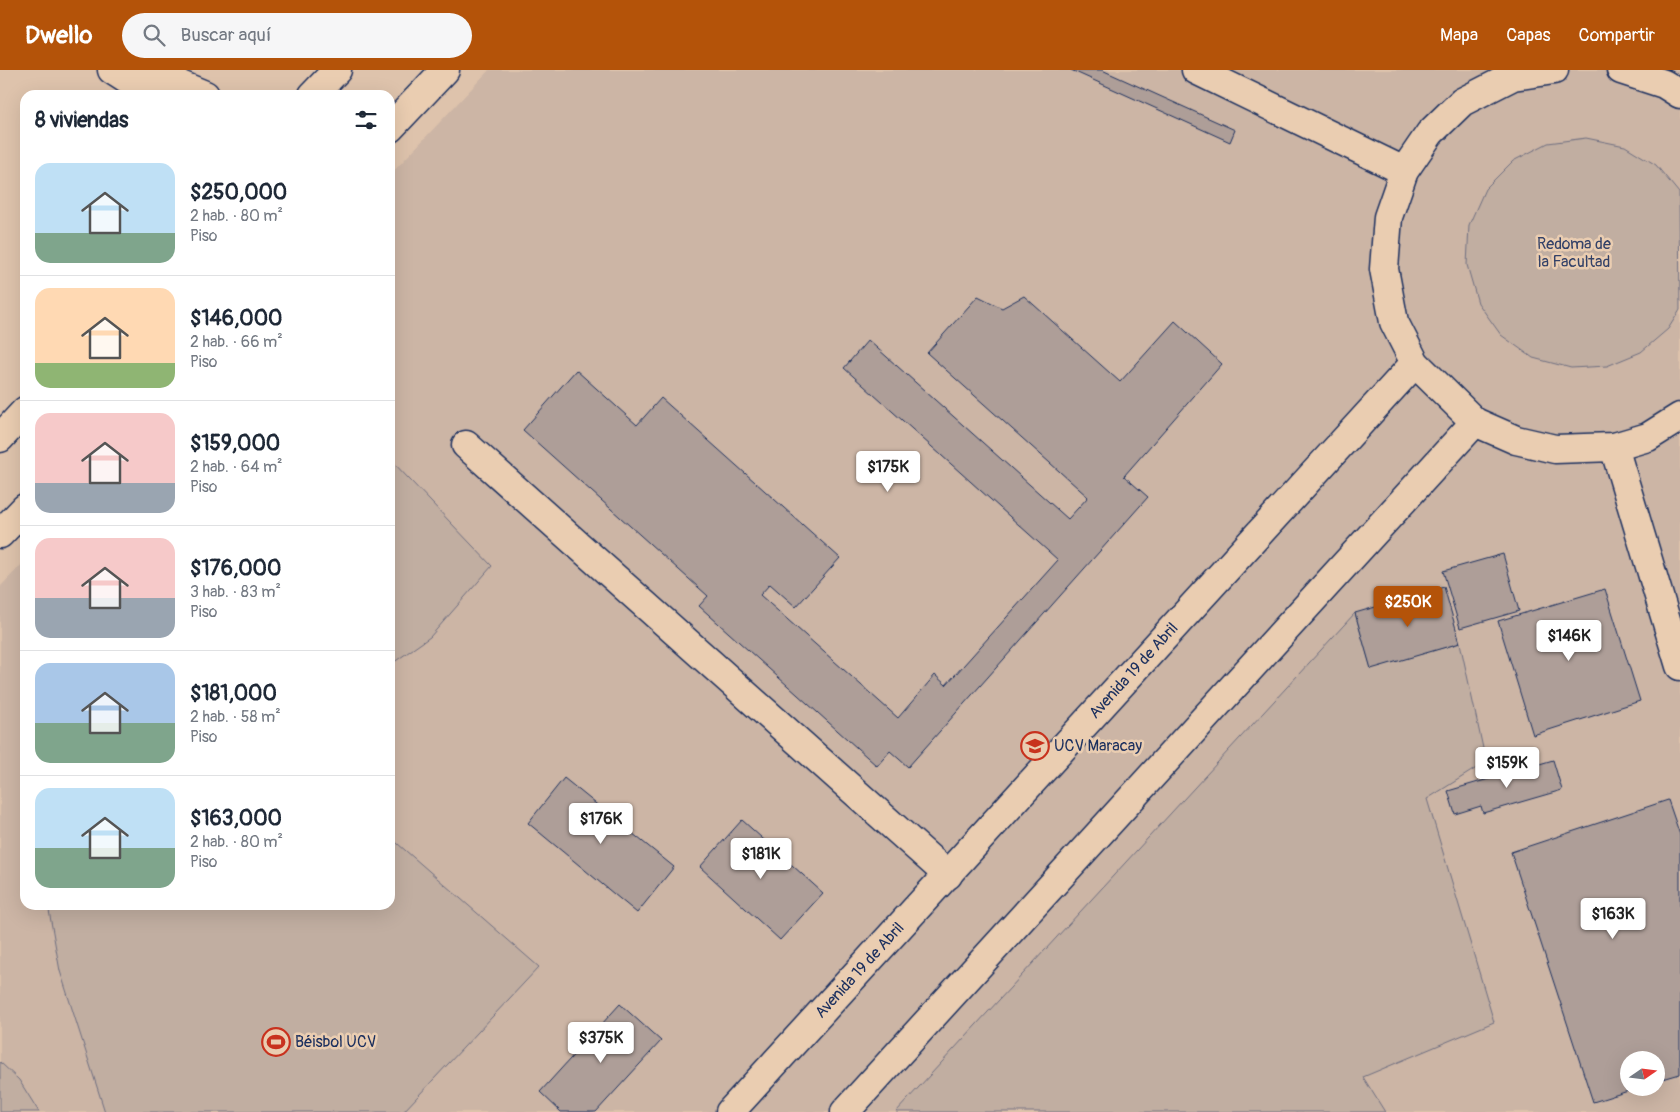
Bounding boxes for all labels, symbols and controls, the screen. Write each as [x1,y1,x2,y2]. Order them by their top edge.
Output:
search box [122,13,472,58]
text: Dwello [25,21,92,50]
icon: search [140,21,168,49]
text: Buscar aquí [180,23,271,47]
text: Mapa [1440,24,1478,47]
text: Capas [1506,24,1551,47]
text: Compartir [1579,24,1655,47]
icon: filters [352,106,380,134]
text: 8 viviendas [35,107,128,134]
text: $250,000 [190,179,287,206]
icon: home [75,183,135,243]
text: 2 hab. · 80 m² [190,206,283,226]
text: Piso [190,226,217,246]
park label: Redoma de la Facultad [1537,234,1611,272]
text: $146,000 [190,305,282,332]
icon: home [75,308,135,368]
text: 2 hab. · 66 m² [190,332,283,352]
text: Piso [190,352,217,372]
text: $159,000 [190,430,280,457]
icon: home [75,433,135,493]
pin: $175K [853,450,923,493]
text: 2 hab. · 64 m² [190,457,283,477]
text: $175K [867,457,909,477]
text: Piso [190,477,217,497]
text: $176,000 [190,555,281,582]
icon: home [75,558,135,618]
text: 3 hab. · 83 m² [190,582,281,602]
pin: $250K [1373,586,1443,628]
text: $250K [1385,592,1431,612]
text: Piso [190,602,217,622]
street label: Avenida 19 de Abril [1085,619,1182,723]
pin: $146K [1534,620,1604,662]
text: $146K [1547,626,1591,646]
text: $181,000 [190,680,277,707]
icon: home [75,683,135,743]
text: 2 hab. · 58 m² [190,707,281,727]
text: Piso [190,727,217,747]
school or university icon: UCV Maracay [1020,731,1050,761]
place label: UCV Maracay [1054,736,1142,756]
pin: $159K [1472,746,1542,789]
text: $159K [1486,753,1528,773]
pin: $176K [566,802,636,845]
text: $163,000 [190,805,282,832]
icon: home [75,808,135,868]
text: $176K [580,809,622,829]
text: 2 hab. · 80 m² [190,832,283,852]
pin: $181K [726,838,796,880]
text: $181K [742,844,780,864]
text: Piso [190,852,217,872]
pin: $163K [1578,898,1648,940]
text: $163K [1592,904,1634,924]
street label: Avenida 19 de Abril [811,918,908,1022]
pin: $375K [566,1022,636,1064]
sports icon: Béisbol UCV [261,1027,291,1057]
text: $375K [579,1028,623,1048]
place label: Béisbol UCV [295,1032,376,1052]
north arrow [1620,1051,1665,1096]
map controls [1620,1051,1665,1096]

